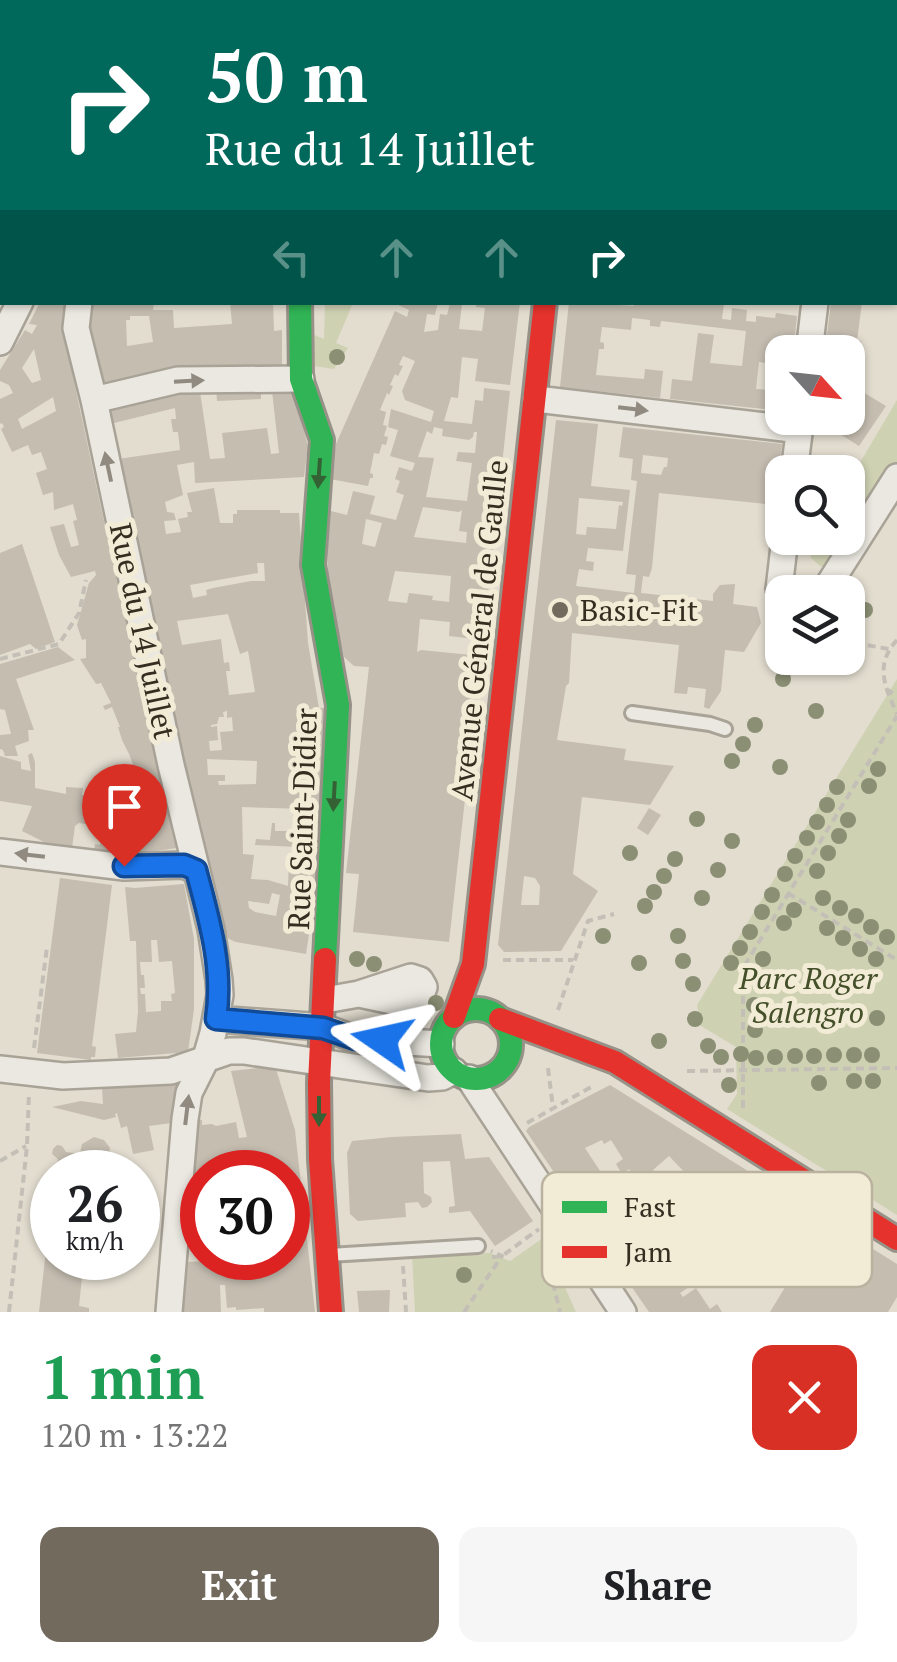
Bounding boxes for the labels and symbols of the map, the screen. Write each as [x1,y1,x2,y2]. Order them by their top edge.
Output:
north arrow [765,335,865,435]
one-way arrow [174,373,206,389]
one-way arrow [617,401,649,417]
one-way arrow [100,451,115,482]
one-way arrow [311,458,327,490]
street label: Avenue Général de Gaulle [441,458,517,802]
street label: Rue du 14 Juillet [101,519,185,743]
place label: Basic-Fit [580,590,698,630]
marker: Basic-Fit [549,599,571,621]
street label: Rue Saint-Didier [278,707,326,931]
pin [82,764,167,867]
one-way arrow [326,780,342,812]
one-way arrow [13,847,45,863]
park label: Parc Roger Salengro [738,958,878,1032]
position arrow [330,988,434,1092]
one-way arrow [179,1094,195,1126]
one-way arrow [312,1095,328,1127]
speed limit sign: 30 [180,1150,310,1280]
legend [542,1172,872,1287]
text: Fast [624,1188,676,1225]
text: Jam [624,1233,672,1270]

